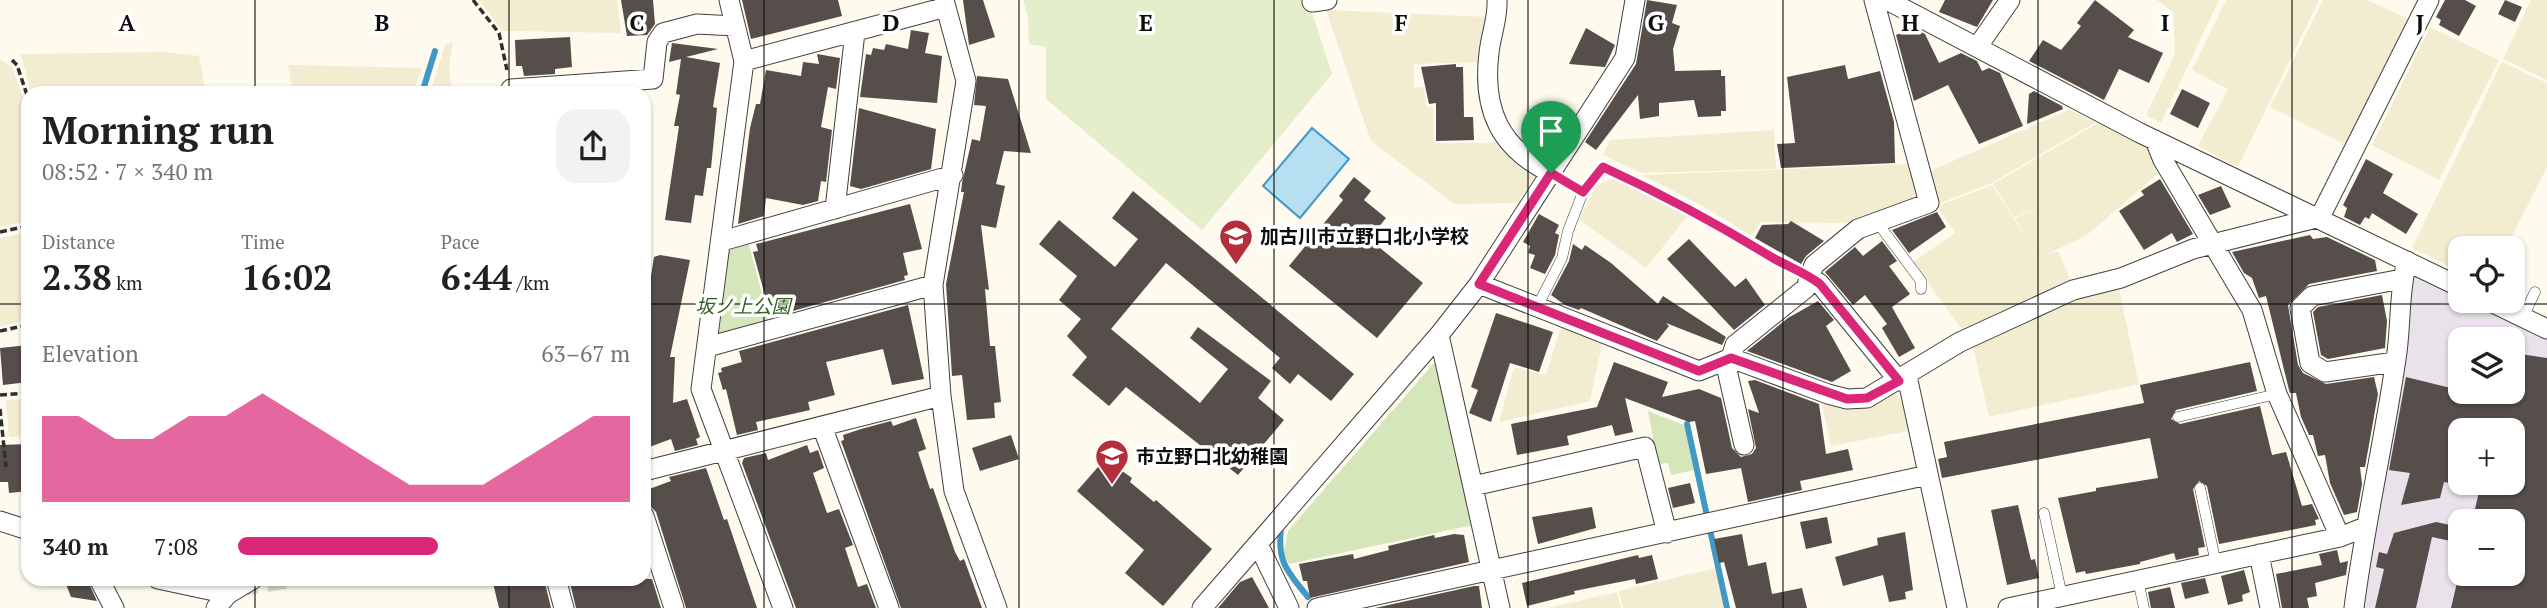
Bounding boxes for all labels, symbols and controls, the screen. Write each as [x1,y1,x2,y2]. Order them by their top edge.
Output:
text: A [119,7,136,38]
text: B [375,7,390,38]
text: C [630,7,645,38]
text: D [883,7,900,38]
text: E [1139,7,1153,38]
text: F [1394,7,1408,38]
text: G [1648,7,1665,38]
text: H [1901,7,1919,38]
text: I [2161,7,2169,38]
text: J [2416,7,2424,38]
pin [1521,101,1581,173]
text: Morning run [42,105,274,155]
button: share [556,109,630,183]
icon: arrive [1532,112,1570,150]
text: 08:52 · 7 × 340 m [42,156,213,187]
school or university icon: 加古川市立野口北小学校 [1217,217,1255,266]
place label: 加古川市立野口北小学校 [1260,223,1469,248]
text: Distance [42,229,115,254]
text: Time [241,229,285,254]
text: Pace [441,229,480,254]
map controls [2448,236,2525,586]
button: locate [2448,236,2525,313]
text: 2.38 [42,254,112,300]
text: 16:02 [241,254,332,300]
text: 6:44 [441,254,512,300]
text: km [112,270,143,295]
text: /km [512,270,549,295]
park label: 坂ノ上公園 [695,293,793,318]
button: layers [2448,327,2525,404]
text: Elevation [42,338,139,369]
text: 63–67 m [541,338,630,369]
button: + [2448,418,2525,495]
school or university icon: 市立野口北幼稚園 [1093,437,1131,486]
place label: 市立野口北幼稚園 [1136,443,1288,468]
button: − [2448,509,2525,586]
text: 340 m [42,531,108,562]
text: 7:08 [154,531,198,562]

